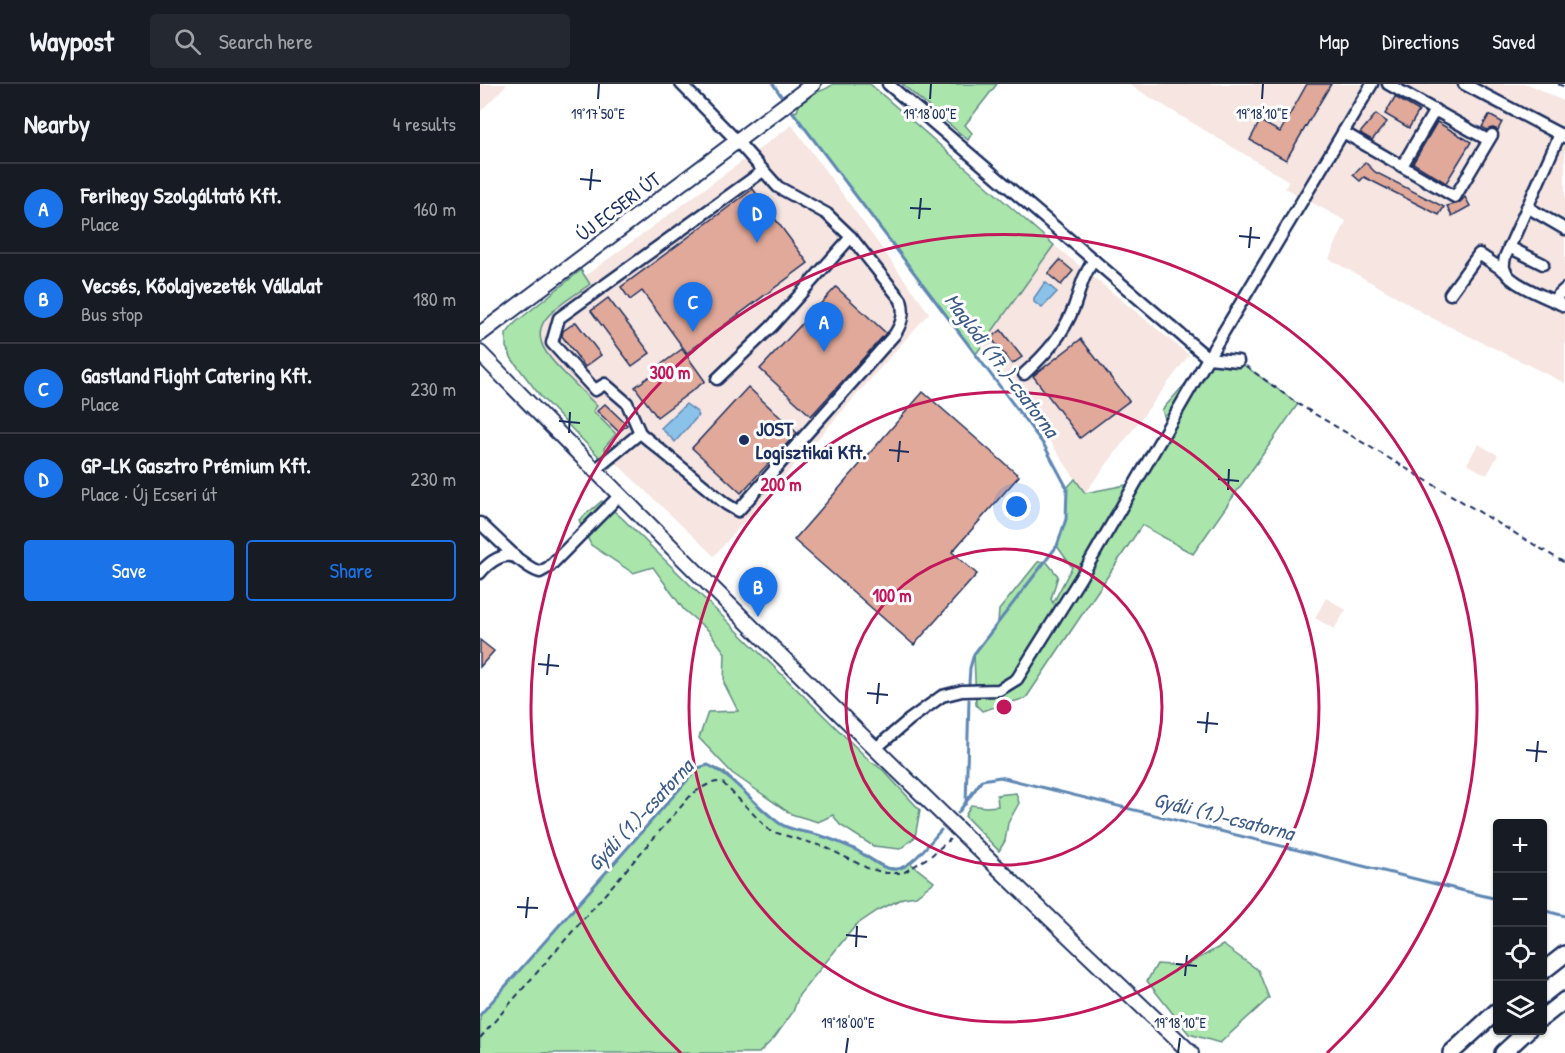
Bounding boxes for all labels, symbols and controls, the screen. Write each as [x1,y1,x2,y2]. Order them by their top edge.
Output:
search box [150,14,570,68]
text: Waypost [30,22,114,60]
icon: search [171,25,204,58]
text: Search here [219,26,313,56]
text: Map [1319,27,1349,56]
text: Directions [1382,27,1459,56]
text: Saved [1492,27,1535,56]
text: 19°17'50"E [571,103,625,124]
text: 19°18'00"E [903,103,957,124]
text: 19°18'10"E [1236,103,1288,124]
text: Nearby [24,106,90,141]
text: 4 results [393,110,456,137]
street label: ÚJ ECSERI ÚT [570,165,666,247]
text: Ferihegy Szolgáltató Kft. [81,180,281,210]
pin: D [738,194,776,243]
text: A [39,195,48,222]
text: 160 m [414,195,456,222]
text: Place [81,210,120,237]
text: Vecsés, Kőolajvezeték Vállalat [81,270,322,300]
pin: C [674,282,712,332]
text: B [38,285,49,312]
text: 180 m [413,285,456,312]
water label: Maglódi (17.)-csatorna [938,287,1067,445]
text: Bus stop [81,300,143,327]
pin: A [804,302,844,352]
text: Gastland Flight Catering Kft. [81,360,312,390]
text: 300 m [650,360,690,385]
text: C [38,375,49,402]
text: 230 m [411,375,456,402]
text: Place [81,390,120,417]
place label: JOST Logisztikai Kft. [756,415,867,466]
marker: JOST Logisztikai Kft. [737,433,751,447]
text: GP-LK Gasztro Prémium Kft. [81,450,311,480]
text: D [39,465,48,492]
text: 230 m [411,465,456,492]
text: 200 m [761,472,801,497]
text: Place · Új Ecseri út [81,480,217,507]
your location [1002,492,1031,521]
button: Save [24,540,234,601]
button: Share [246,540,456,601]
pin: B [738,568,778,617]
text: 100 m [872,583,912,608]
centre of rings [994,697,1014,717]
water label: Gyáli (1.)-csatorna [580,751,701,877]
water label: Gyáli (1.)-csatorna [1151,785,1300,848]
map controls [1493,819,1547,1035]
button: + [1493,819,1547,873]
button: − [1493,873,1547,927]
button: locate [1493,927,1547,981]
button: layers [1493,981,1547,1035]
text: 19°18'00"E [821,1012,875,1033]
text: 19°18'10"E [1154,1012,1206,1033]

